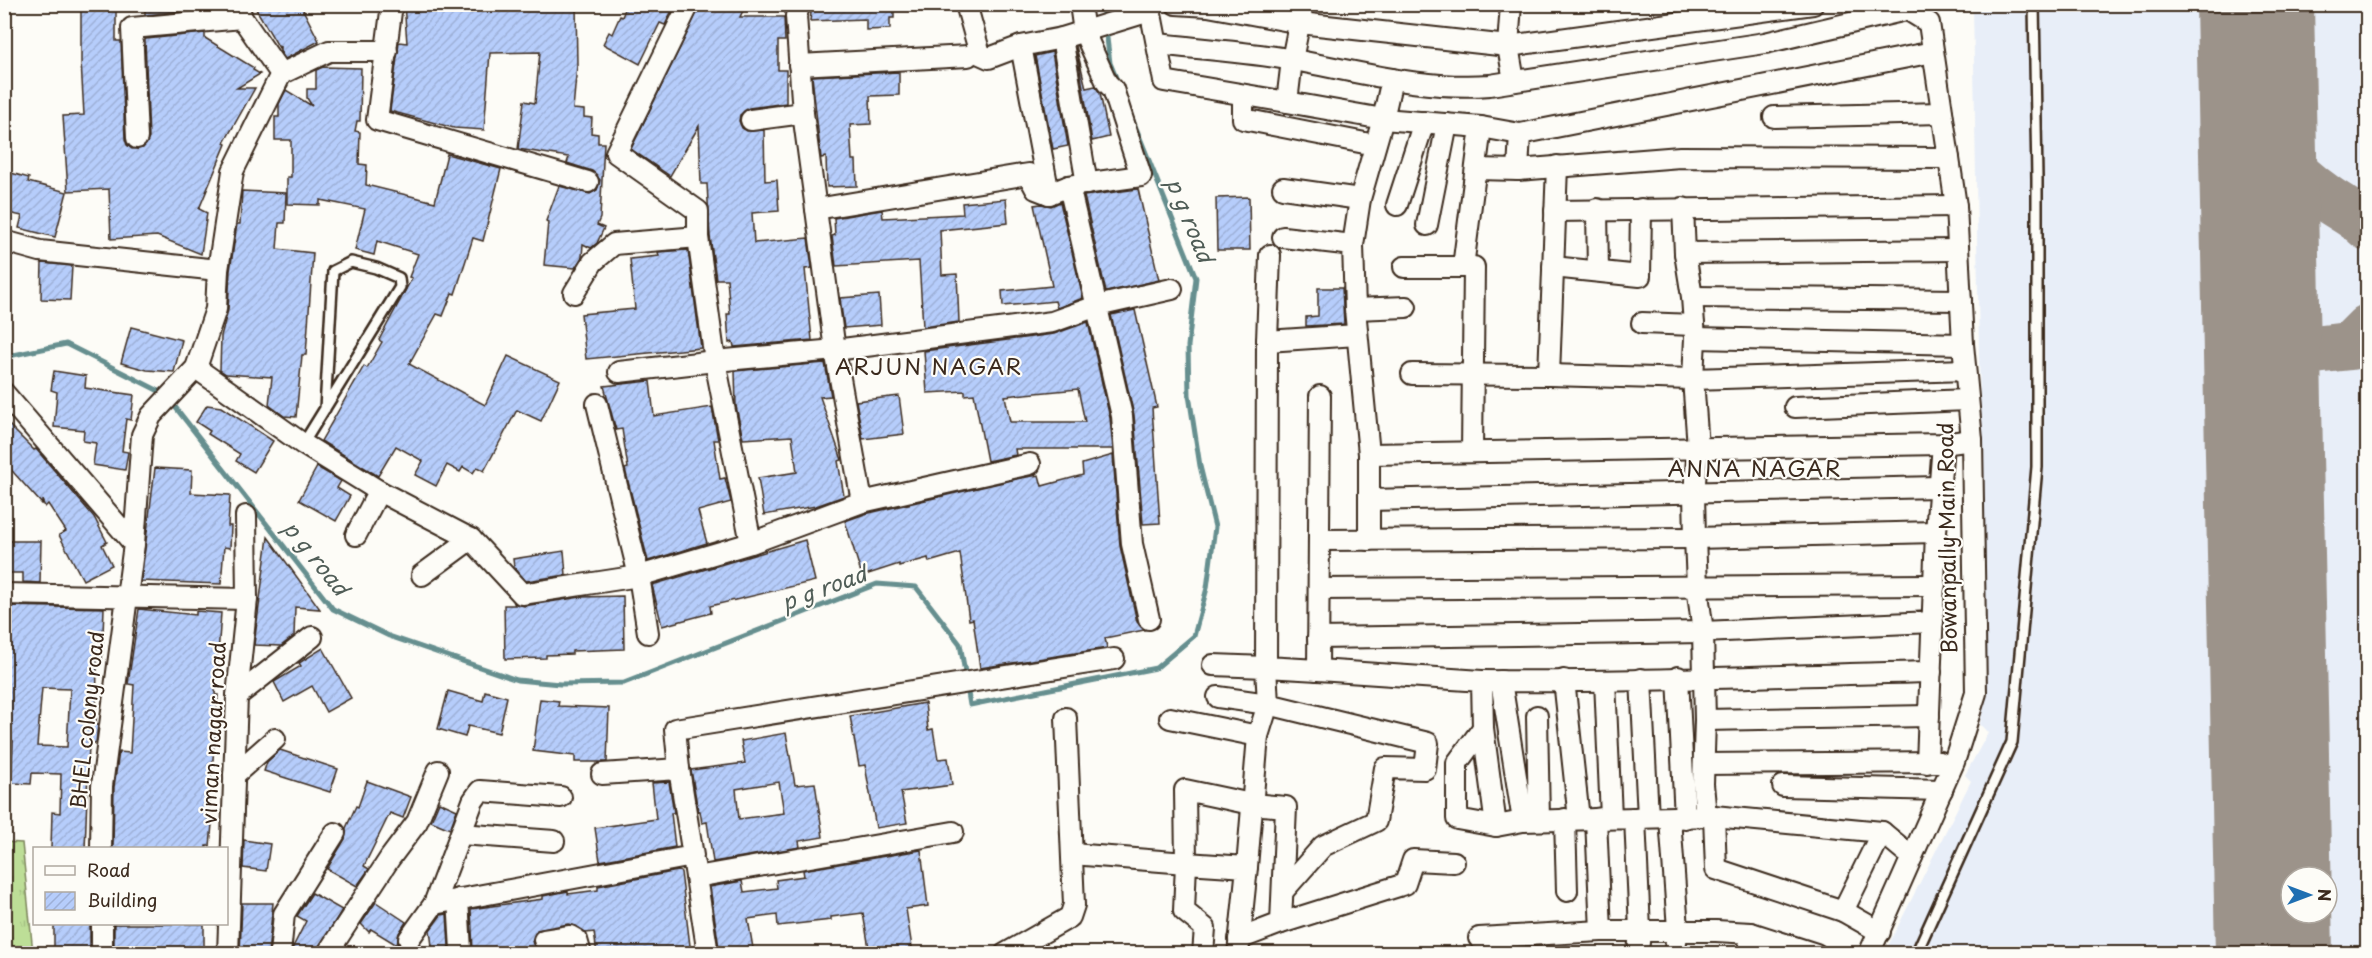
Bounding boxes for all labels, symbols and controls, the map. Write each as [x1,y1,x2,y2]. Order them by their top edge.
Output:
water label: p g road [1159,172,1224,270]
district label: ARJUN NAGAR [835,349,1023,382]
street label: Bowanpally Main Road [1928,422,1964,654]
district label: ANNA NAGAR [1668,451,1842,484]
water label: p g road [276,512,360,604]
water label: p g road [776,555,874,617]
street label: BHEL colony road [61,629,111,810]
street label: viman nagar road [191,641,233,825]
legend [33,847,228,925]
text: Road [87,856,131,883]
north arrow [2279,865,2339,925]
text: Building [87,886,157,913]
text: N [2313,889,2337,901]

